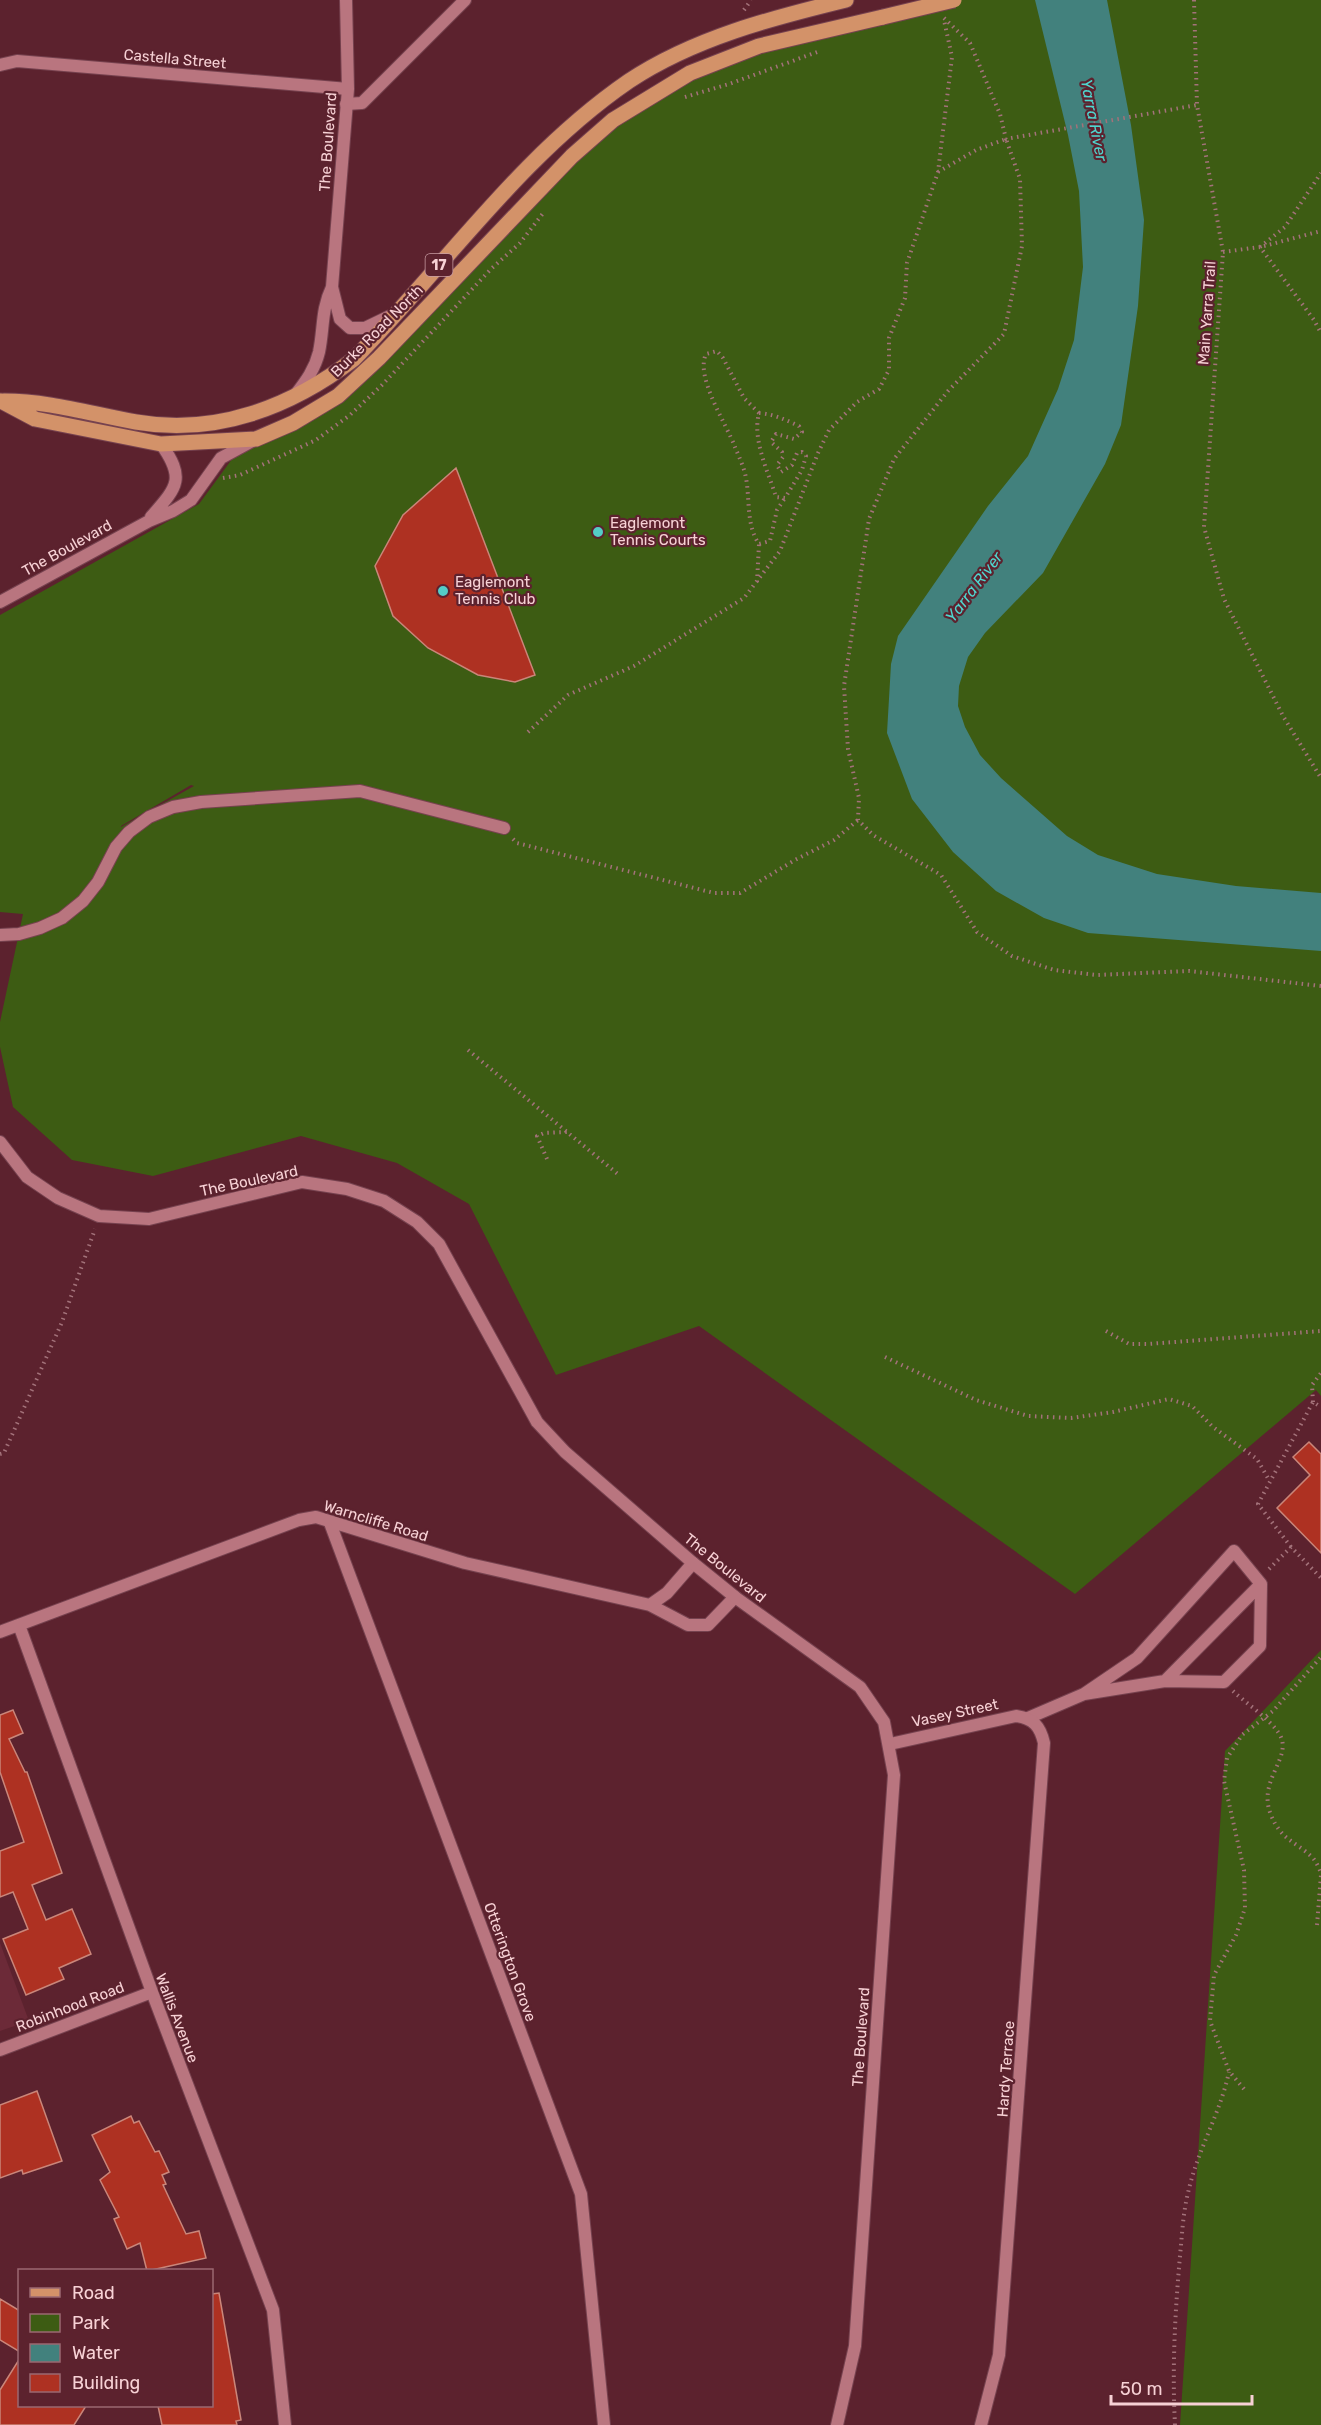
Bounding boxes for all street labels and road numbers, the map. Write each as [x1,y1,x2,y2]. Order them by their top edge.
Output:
street label: Castella Street [123,46,227,72]
street label: The Boulevard [316,92,340,192]
road number: 17 [426,254,452,276]
street label: Main Yarra Trail [1194,260,1220,366]
street label: Burke Road North [327,281,427,381]
street label: The Boulevard [19,516,115,580]
street label: The Boulevard [198,1162,300,1200]
street label: Warncliffe Road [322,1497,430,1545]
street label: The Boulevard [681,1530,769,1606]
street label: Vasey Street [910,1695,1000,1731]
street label: Otterington Grove [480,1900,540,2024]
street label: Wallis Avenue [152,1971,202,2065]
street label: Robinhood Road [13,1978,127,2036]
street label: The Boulevard [849,1987,873,2087]
street label: Hardy Terrace [994,2020,1018,2118]

